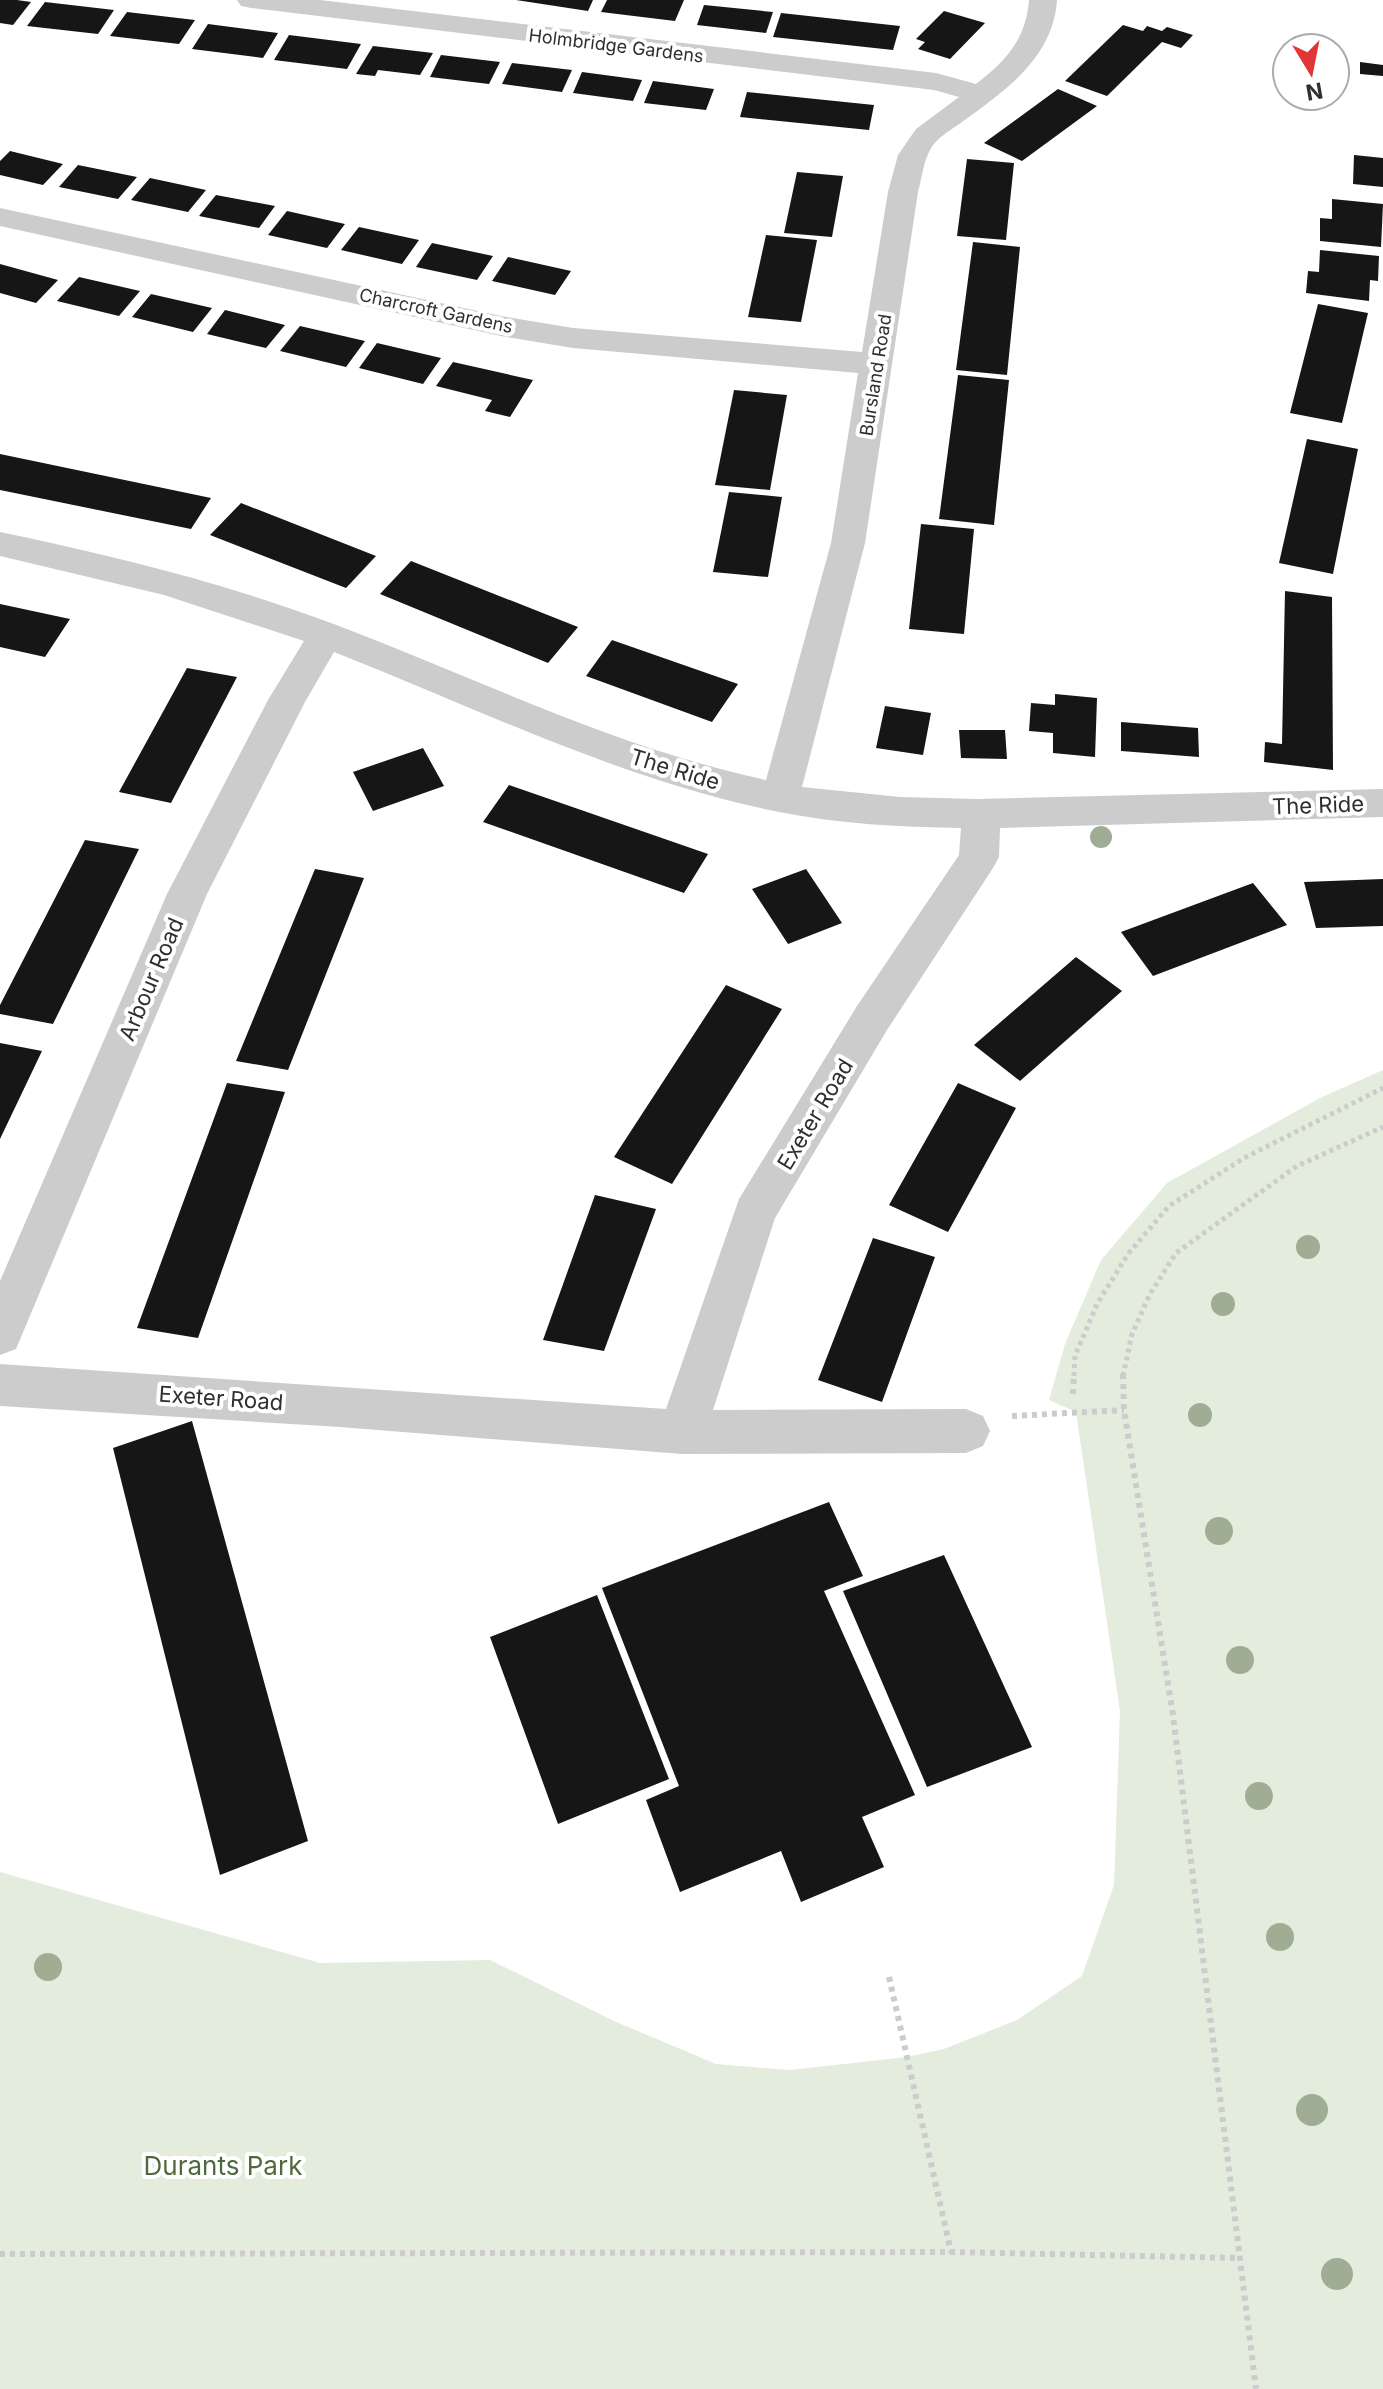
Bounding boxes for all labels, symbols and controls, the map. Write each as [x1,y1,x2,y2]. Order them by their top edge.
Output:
street label: Holmbridge Gardens [527,24,705,67]
north arrow [1271,32,1351,112]
text: N [1304,77,1325,106]
street label: Charcroft Gardens [357,284,515,337]
street label: Bursland Road [855,312,896,437]
street label: The Ride [627,743,723,795]
street label: The Ride [1272,790,1364,820]
street label: Arbour Road [113,914,189,1044]
street label: Exeter Road [772,1054,858,1174]
street label: Exeter Road [158,1381,284,1415]
park label: Durants Park [144,2150,302,2181]

